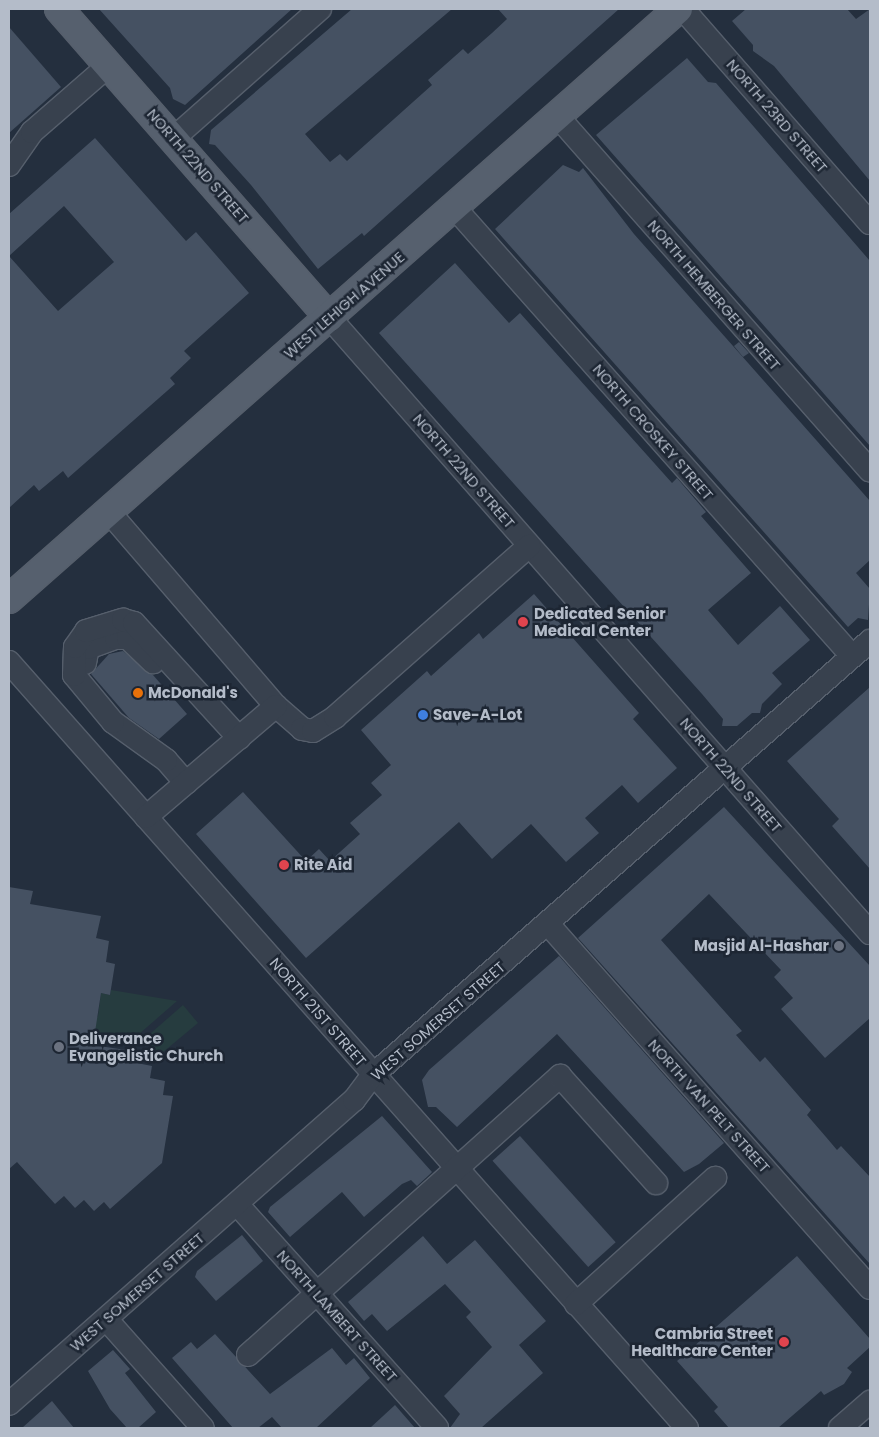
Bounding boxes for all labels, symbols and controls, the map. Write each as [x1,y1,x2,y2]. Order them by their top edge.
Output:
street label: NORTH 23RD STREET [723,55,831,177]
street label: NORTH 22ND STREET [143,105,253,227]
street label: NORTH HEMBERGER STREET [644,216,784,374]
street label: WEST LEHIGH AVENUE [280,248,408,362]
street label: NORTH CROSKEY STREET [589,360,717,504]
street label: NORTH 22ND STREET [409,410,519,532]
place label: Dedicated Senior Medical Center [534,604,666,639]
marker: Dedicated Senior Medical Center [516,615,530,629]
place label: McDonald's [148,684,238,702]
marker: McDonald's [132,687,144,699]
place label: Save-A-Lot [433,706,522,724]
marker: Save-A-Lot [417,709,429,721]
street label: NORTH 22ND STREET [676,714,786,836]
place label: Rite Aid [294,856,352,874]
marker: Rite Aid [278,859,290,871]
place label: Masjid Al-Hashar [694,937,829,955]
marker: Masjid Al-Hashar [833,940,845,952]
street label: NORTH 21ST STREET [266,954,370,1070]
street label: WEST SOMERSET STREET [367,958,509,1084]
place label: Deliverance Evangelistic Church [69,1029,223,1064]
street label: NORTH VAN PELT STREET [644,1036,774,1176]
marker: Deliverance Evangelistic Church [53,1041,65,1053]
street label: WEST SOMERSET STREET [66,1229,208,1355]
street label: NORTH LAMBERT STREET [273,1246,401,1386]
place label: Cambria Street Healthcare Center [631,1324,773,1359]
marker: Cambria Street Healthcare Center [777,1335,791,1349]

